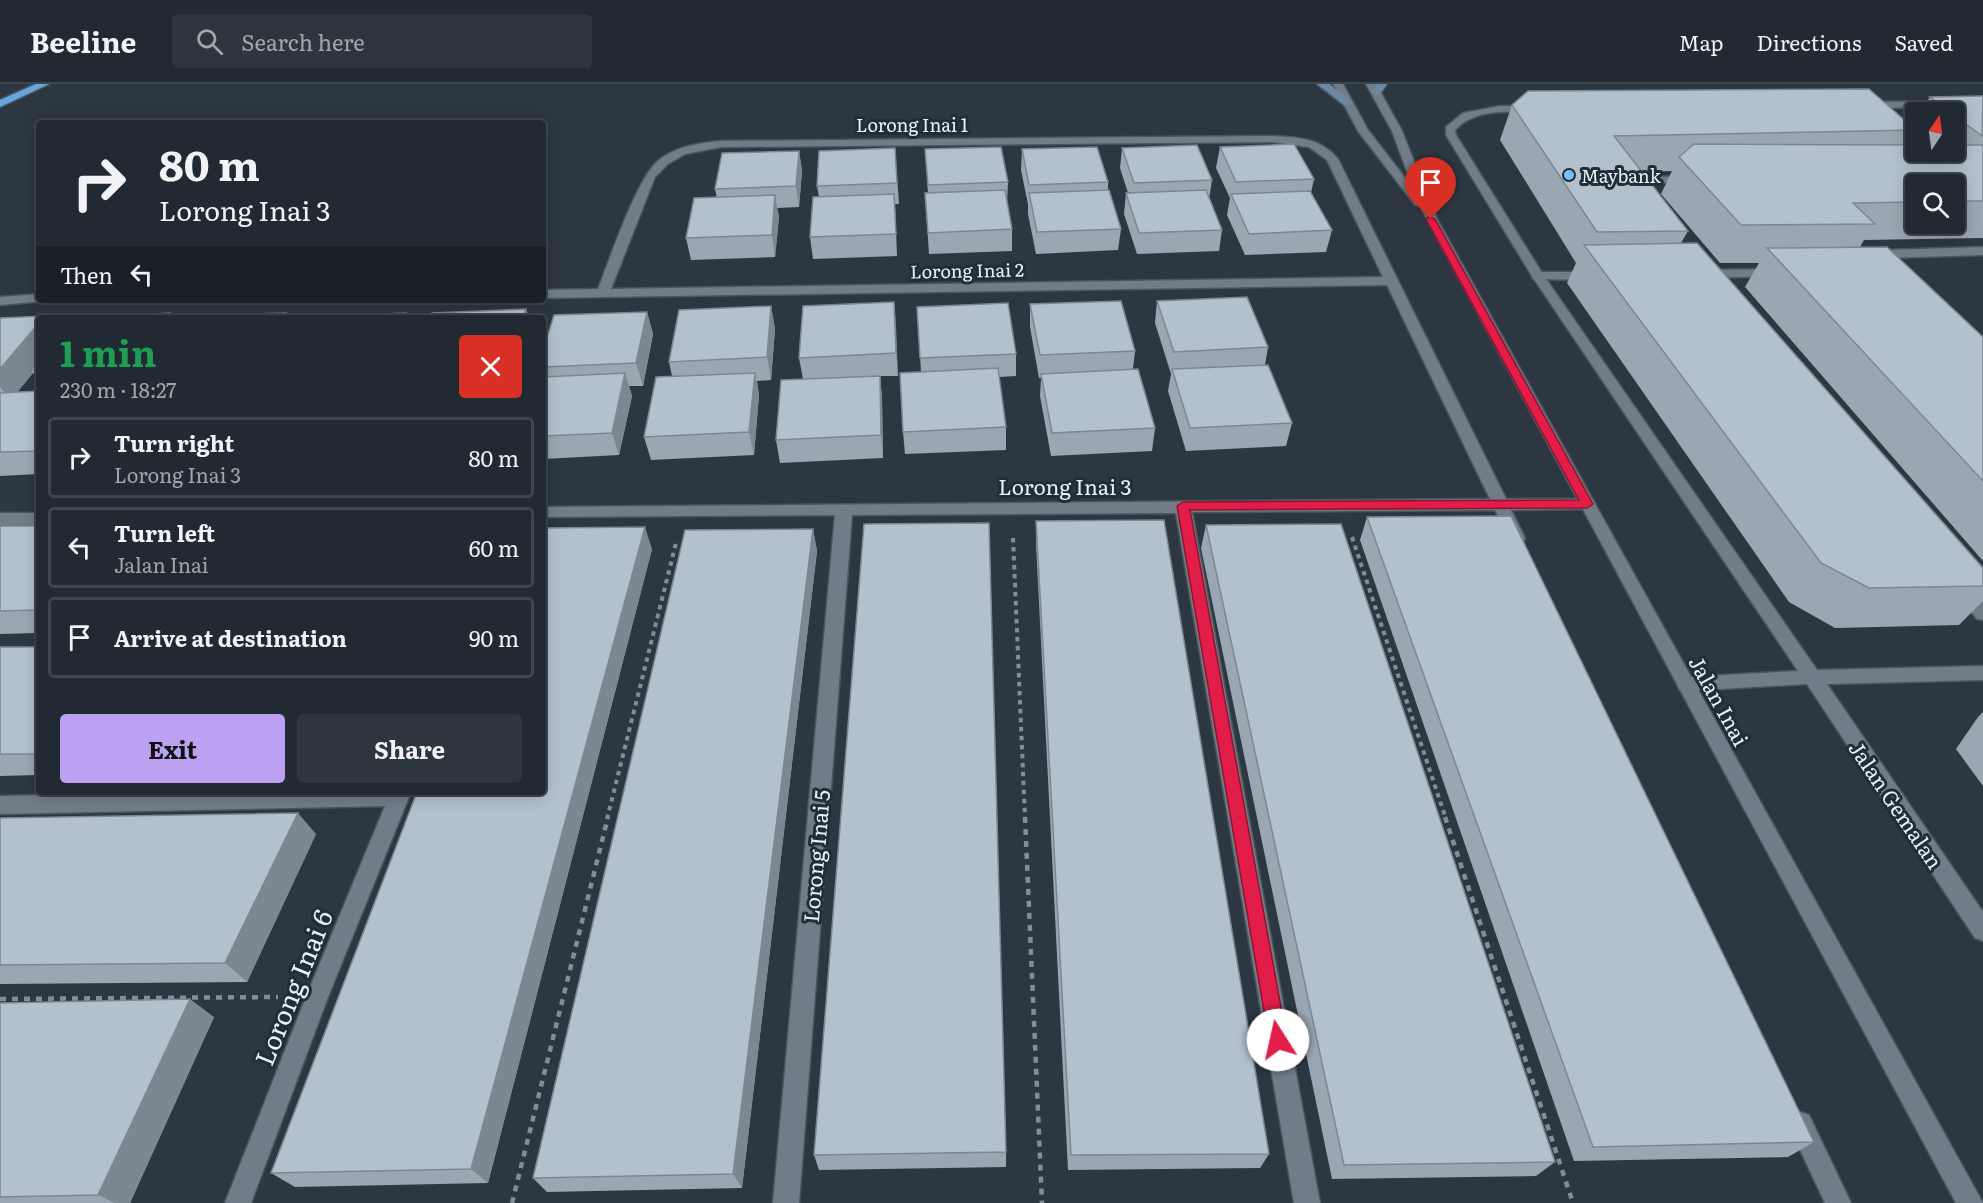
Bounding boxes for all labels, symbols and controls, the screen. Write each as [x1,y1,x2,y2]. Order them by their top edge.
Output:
search box [172,14,592,68]
text: Beeline [30,20,136,62]
icon: search [193,25,226,58]
text: Search here [241,25,365,58]
text: Map [1679,26,1724,57]
text: Directions [1757,26,1862,57]
text: Saved [1895,26,1953,57]
north arrow [1905,102,1965,162]
map controls [1905,102,1965,234]
street label: Lorong Inai 1 [856,111,968,138]
text: 80 m [159,132,260,194]
icon: right [60,144,138,222]
pin [1405,157,1456,219]
place label: Maybank [1581,162,1662,189]
icon: arrive [1414,166,1447,199]
marker: Maybank [1562,168,1576,182]
button: search [1905,174,1965,234]
text: Lorong Inai 3 [159,189,331,229]
street label: Lorong Inai 2 [910,256,1024,284]
text: Then [60,258,113,291]
icon: left [125,258,158,291]
text: 1 min [60,325,156,378]
button: close [459,335,522,398]
text: 230 m · 18:27 [60,374,176,404]
text: Turn right [114,426,234,459]
icon: right [63,441,96,474]
text: 80 m [468,441,519,474]
text: Lorong Inai 3 [114,459,241,489]
street label: Lorong Inai 3 [998,470,1132,501]
text: Turn left [114,516,215,549]
icon: left [63,531,96,564]
text: 60 m [469,531,519,564]
text: Jalan Inai [114,549,209,579]
icon: arrive [63,621,96,654]
text: Arrive at destination [114,621,347,654]
text: 90 m [469,621,519,654]
street label: Jalan Inai [1682,649,1758,751]
button: Exit [60,714,285,783]
button: Share [297,714,522,783]
street label: Jalan Gemalan [1843,734,1951,874]
street label: Lorong Inai 5 [794,789,836,923]
street label: Lorong Inai 6 [243,903,341,1071]
position arrow [1246,1008,1310,1072]

